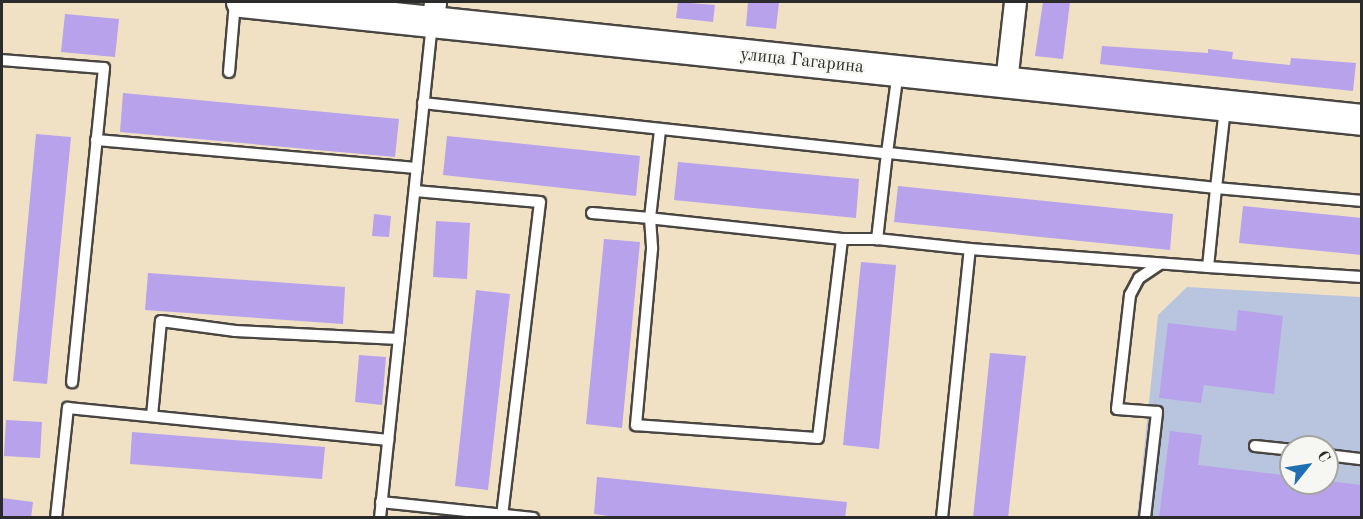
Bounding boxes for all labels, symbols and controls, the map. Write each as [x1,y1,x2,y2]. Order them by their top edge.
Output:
street label: улица Гагарина [739,44,865,78]
north arrow [1279,435,1339,495]
text: С [1313,448,1332,466]

